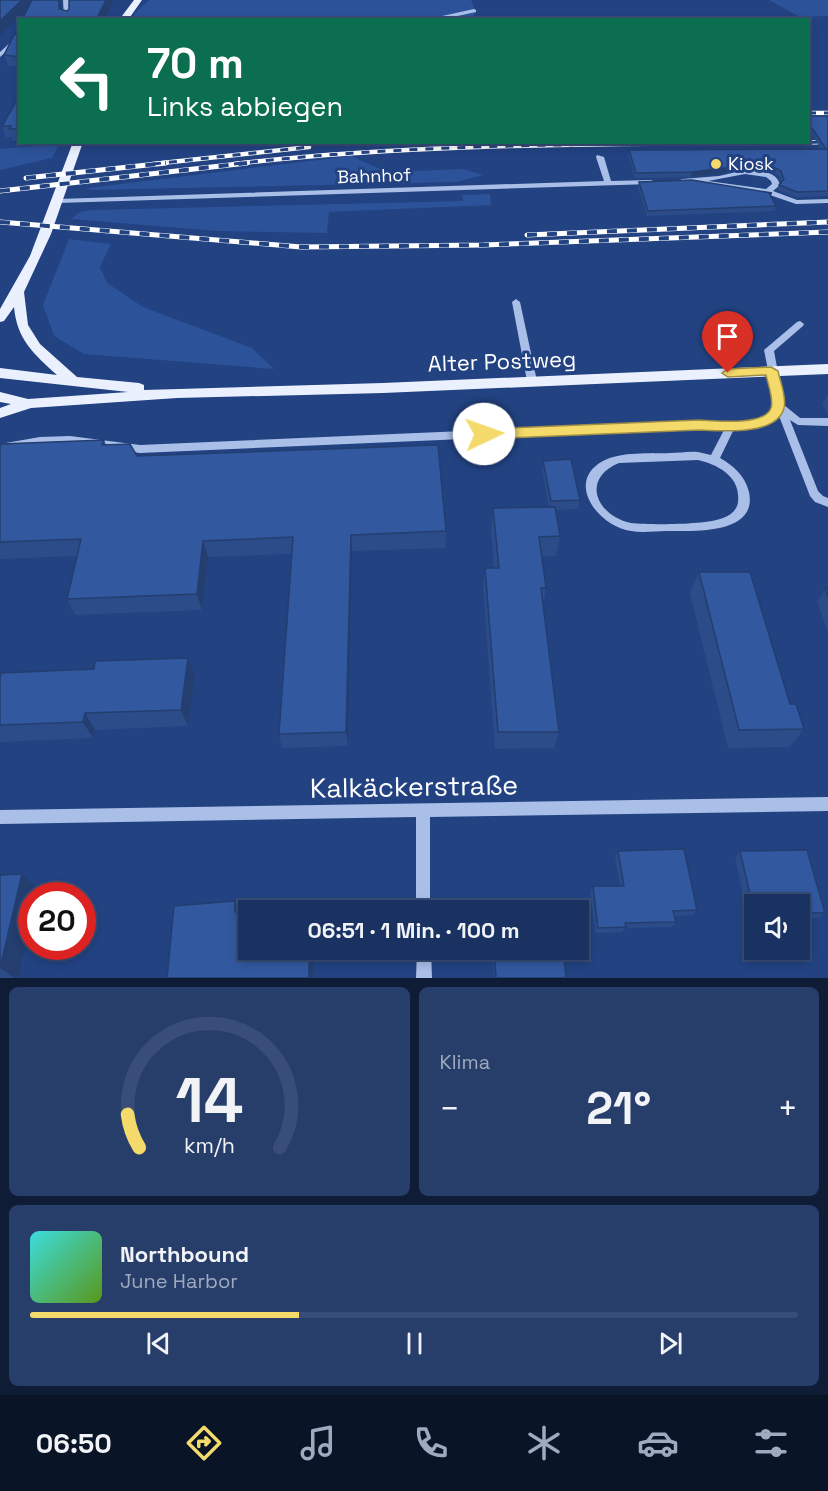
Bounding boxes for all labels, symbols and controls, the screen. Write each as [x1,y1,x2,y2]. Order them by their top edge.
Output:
text: 70 m [147,37,244,90]
icon: left [48,42,126,120]
text: Links abbiegen [147,89,343,124]
place label: Kiosk [728,152,774,175]
marker: Kiosk [709,157,723,171]
street label: Bahnhof [337,163,411,188]
pin [702,311,753,373]
icon: arrive [711,320,744,353]
street label: Alter Postweg [427,344,577,378]
position arrow [452,402,516,466]
street label: Kalkäckerstraße [310,767,518,806]
speed limit sign: 20 [18,882,96,960]
map controls [744,894,810,960]
button: sound [744,894,810,960]
text: 06:51 · 1 Min. · 100 m [307,916,520,944]
text: Klima [440,1049,490,1075]
text: 14 [175,1061,243,1140]
text: 21° [586,1080,651,1137]
text: − [440,1088,460,1130]
text: + [778,1088,798,1130]
text: km/h [184,1133,235,1160]
text: Northbound [120,1240,249,1268]
text: June Harbor [120,1268,238,1294]
icon: previous [142,1327,175,1360]
icon: pause [398,1327,431,1360]
icon: next [654,1327,687,1360]
icon: directions [183,1422,225,1464]
icon: music [297,1422,339,1464]
icon: phone [410,1422,452,1464]
icon: climate [523,1422,565,1464]
icon: car [637,1422,679,1464]
icon: filters [750,1422,792,1464]
text: 06:50 [36,1426,112,1461]

